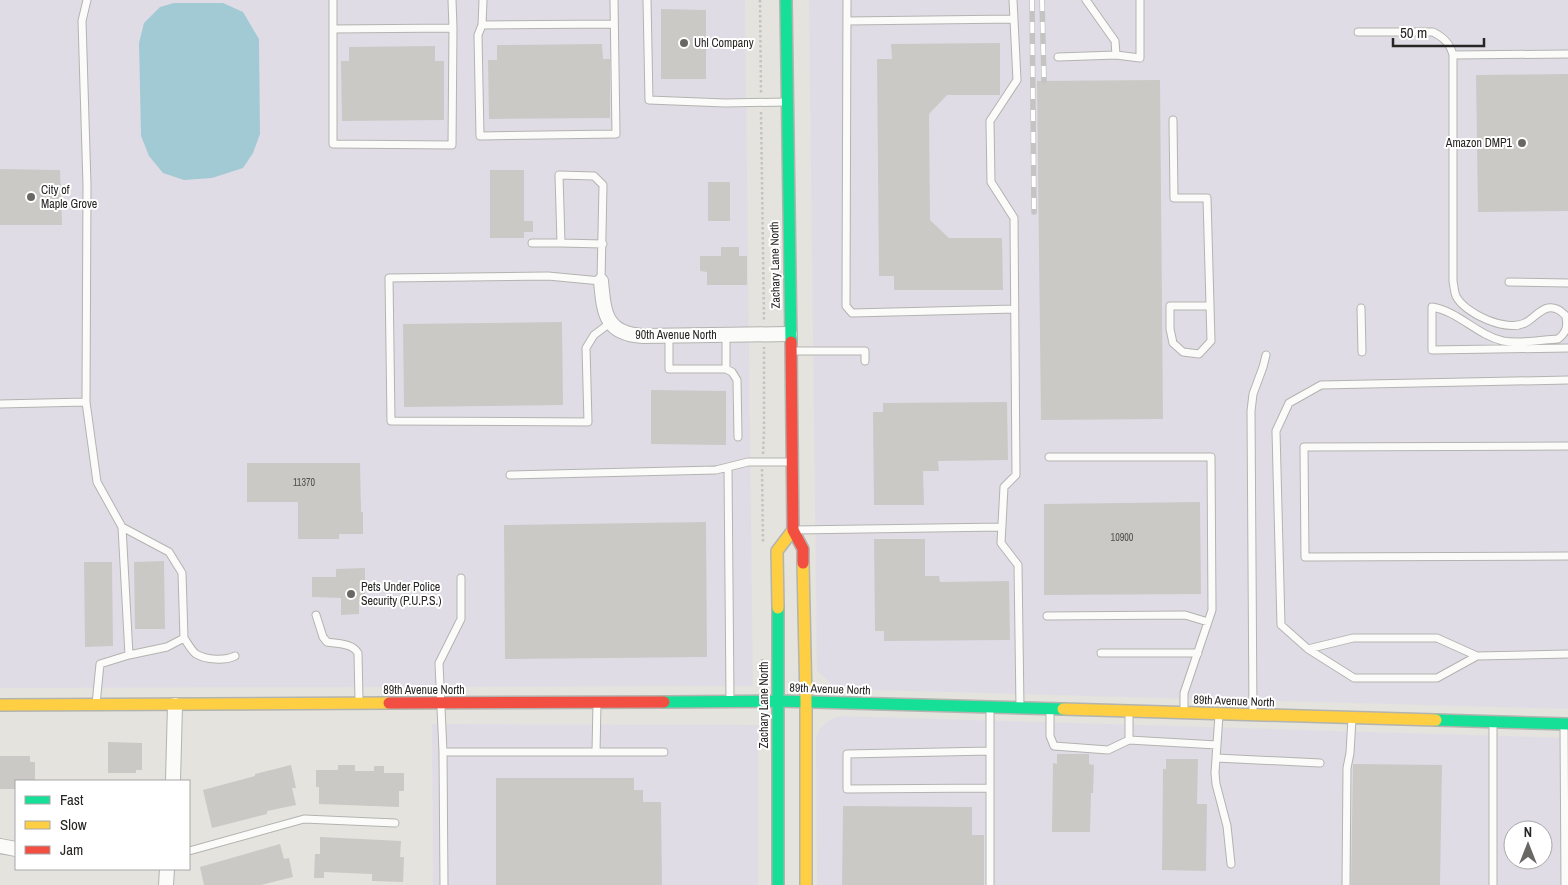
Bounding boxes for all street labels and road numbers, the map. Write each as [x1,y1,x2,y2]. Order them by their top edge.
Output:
street label: Zachary Lane North [766,221,784,309]
street label: 90th Avenue North [635,327,717,343]
street label: Zachary Lane North [756,662,772,748]
street label: 89th Avenue North [789,680,871,698]
street label: 89th Avenue North [383,682,465,698]
street label: 89th Avenue North [1193,692,1275,710]

